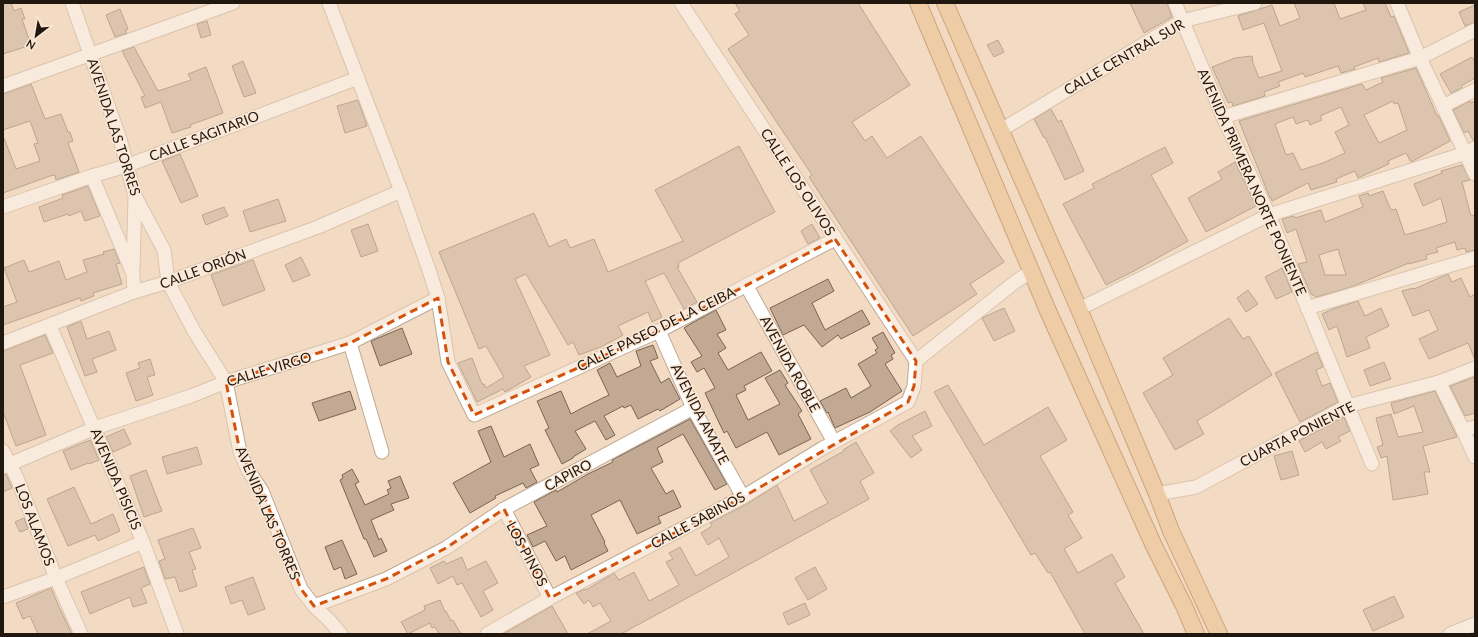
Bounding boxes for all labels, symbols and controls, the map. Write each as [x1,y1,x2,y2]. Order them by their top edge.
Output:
street label: CALLE CENTRAL SUR [1060,15,1187,98]
north arrow [16,16,56,56]
text: N [24,37,38,53]
street label: AVENIDA LAS TORRES [84,56,145,198]
street label: AVENIDA PRIMERA NORTE PONIENTE [1194,66,1310,298]
street label: CALLE SAGITARIO [146,107,261,164]
street label: CALLE LOS OLIVOS [757,125,839,238]
street label: CALLE ORIÓN [157,245,248,292]
street label: CALLE PASEO DE LA CEIBA [574,283,738,374]
street label: AVENIDA ROBLE [757,312,824,415]
street label: CALLE VIRGO [224,348,313,389]
street label: AVENIDA AMATE [668,361,733,467]
street label: CUARTA PONIENTE [1237,397,1357,470]
street label: AVENIDA PISICIS [87,426,145,532]
street label: AVENIDA LAS TORRES [233,443,304,582]
street label: CAPIRO [541,455,594,494]
street label: LOS ALAMOS [12,481,59,568]
street label: CALLE SABINOS [648,488,748,552]
street label: LOS PINOS [503,518,552,589]

